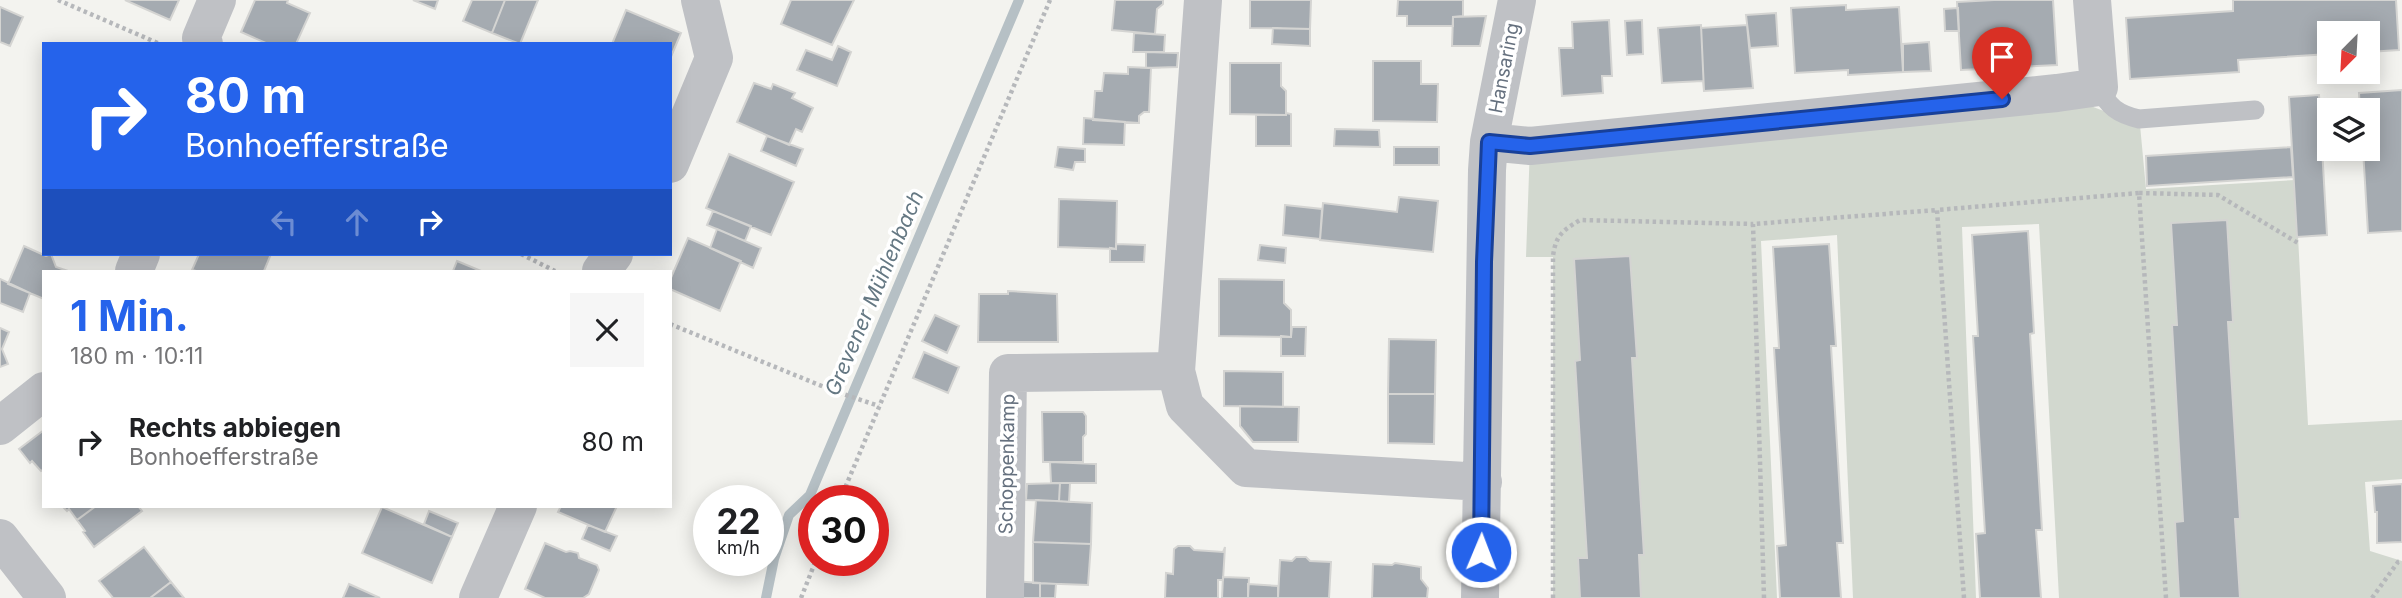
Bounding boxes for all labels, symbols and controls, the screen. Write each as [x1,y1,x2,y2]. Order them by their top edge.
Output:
street label: Hansaring [1484,21,1524,115]
north arrow [2317,21,2380,84]
map controls [2317,21,2380,161]
pin [1972,27,2032,99]
icon: arrive [1983,38,2021,76]
text: 80 m [185,66,306,125]
icon: right [70,70,161,161]
button: layers [2317,98,2380,161]
text: Bonhoefferstraße [185,126,449,165]
water label: Grevener Mühlenbach [819,187,929,399]
icon: left [265,203,303,241]
icon: ahead [338,203,376,241]
icon: right [411,203,449,241]
text: 1 Min. [70,290,189,341]
button: close [570,293,644,367]
text: 180 m · 10:11 [70,342,203,370]
street label: Schoppenkamp [994,393,1020,535]
text: Rechts abbiegen [129,412,341,443]
icon: right [70,423,108,461]
text: 80 m [581,426,644,457]
text: Bonhoefferstraße [129,443,319,471]
speed limit sign: 30 [798,485,889,576]
text: 22 [716,500,761,542]
position arrow [1444,515,1518,589]
text: km/h [717,537,760,558]

